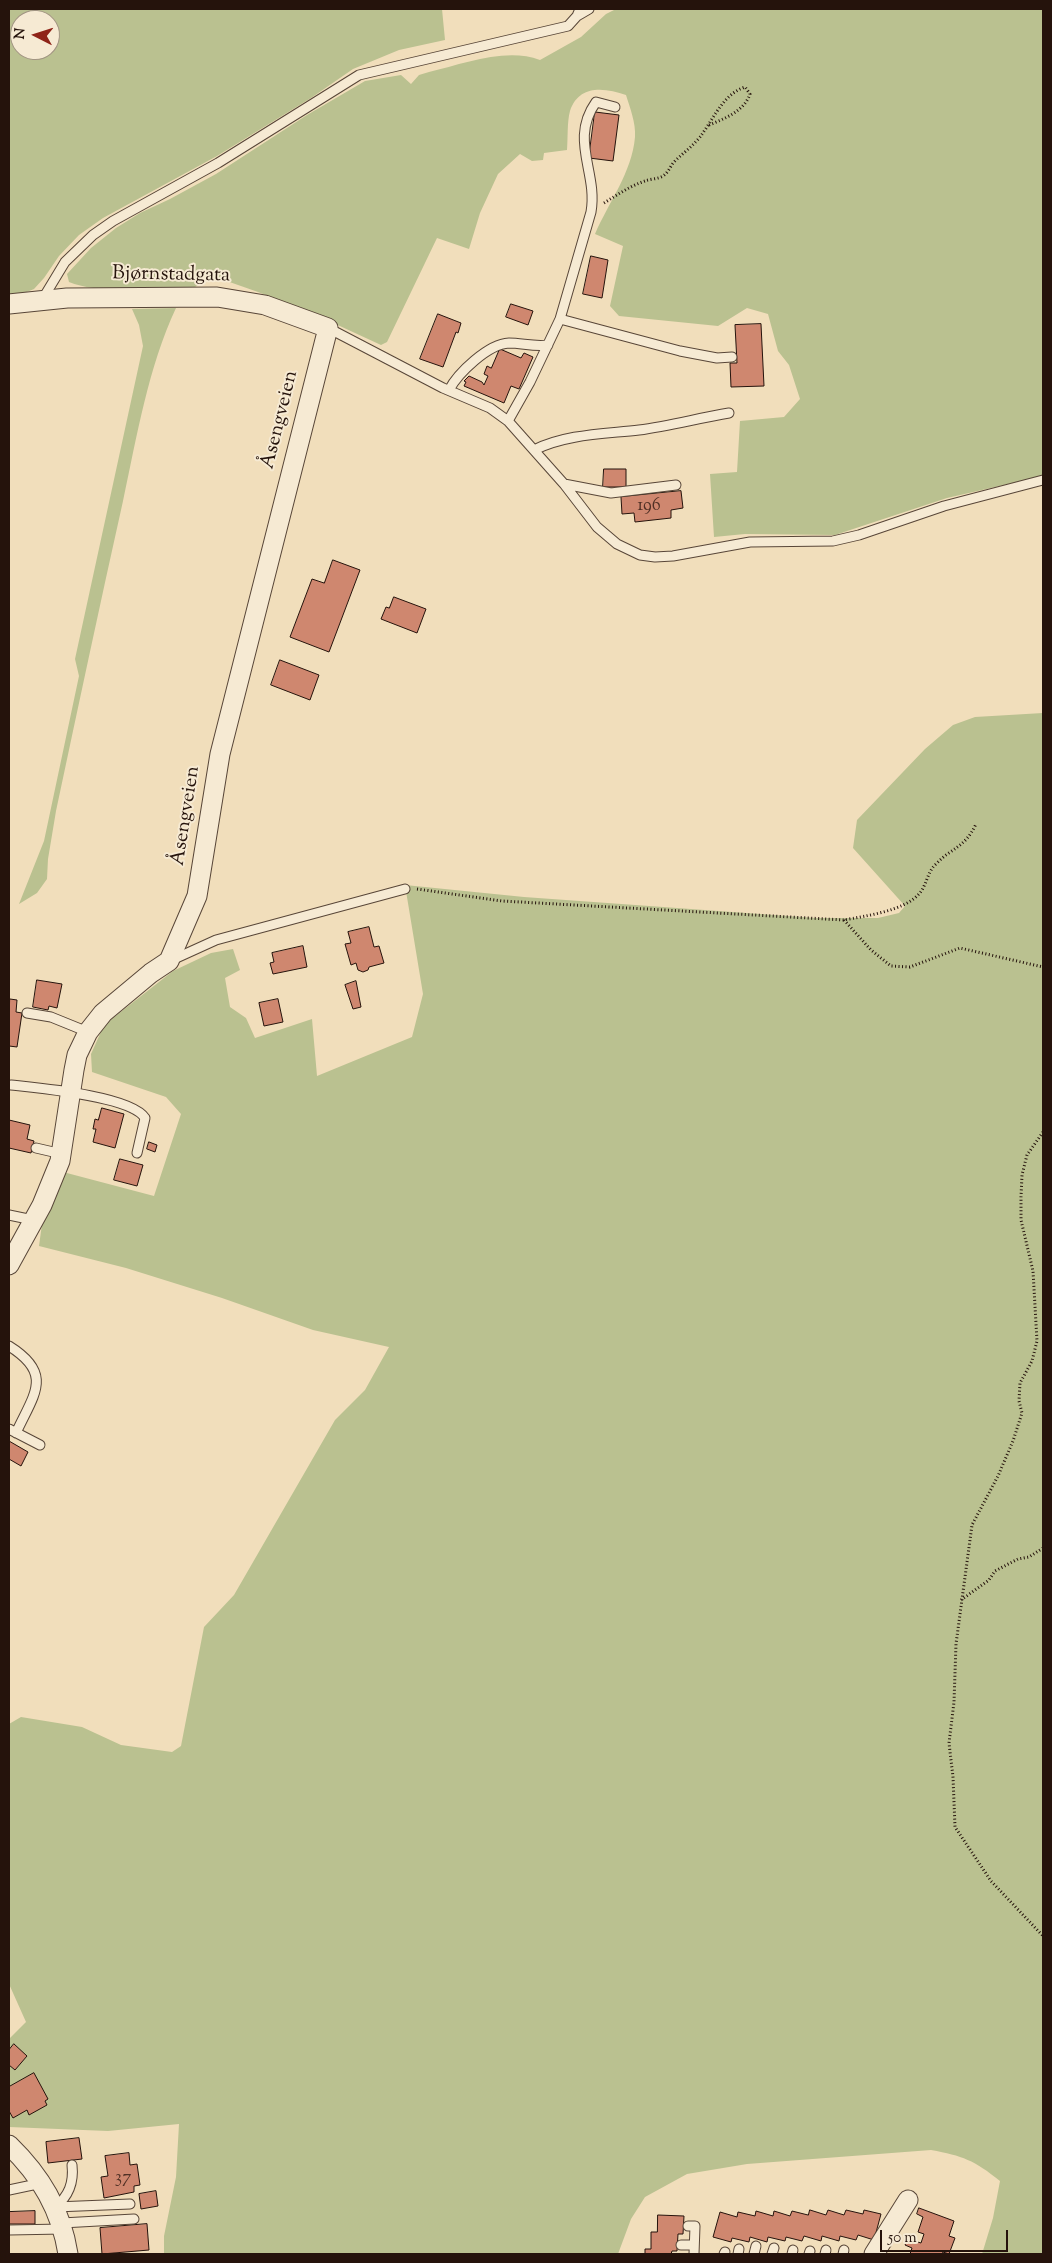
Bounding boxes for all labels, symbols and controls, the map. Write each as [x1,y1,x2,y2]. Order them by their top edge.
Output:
north arrow [10,10,60,60]
text: N [11,27,32,40]
street label: Bjørnstadgata [112,263,230,289]
street label: Åsengveien [257,368,305,472]
house number: 196 [637,496,661,518]
street label: Åsengveien [167,764,207,868]
house number: 37 [115,2168,131,2190]
scale bar [882,2220,1010,2252]
text: 50 m [888,2228,917,2249]

